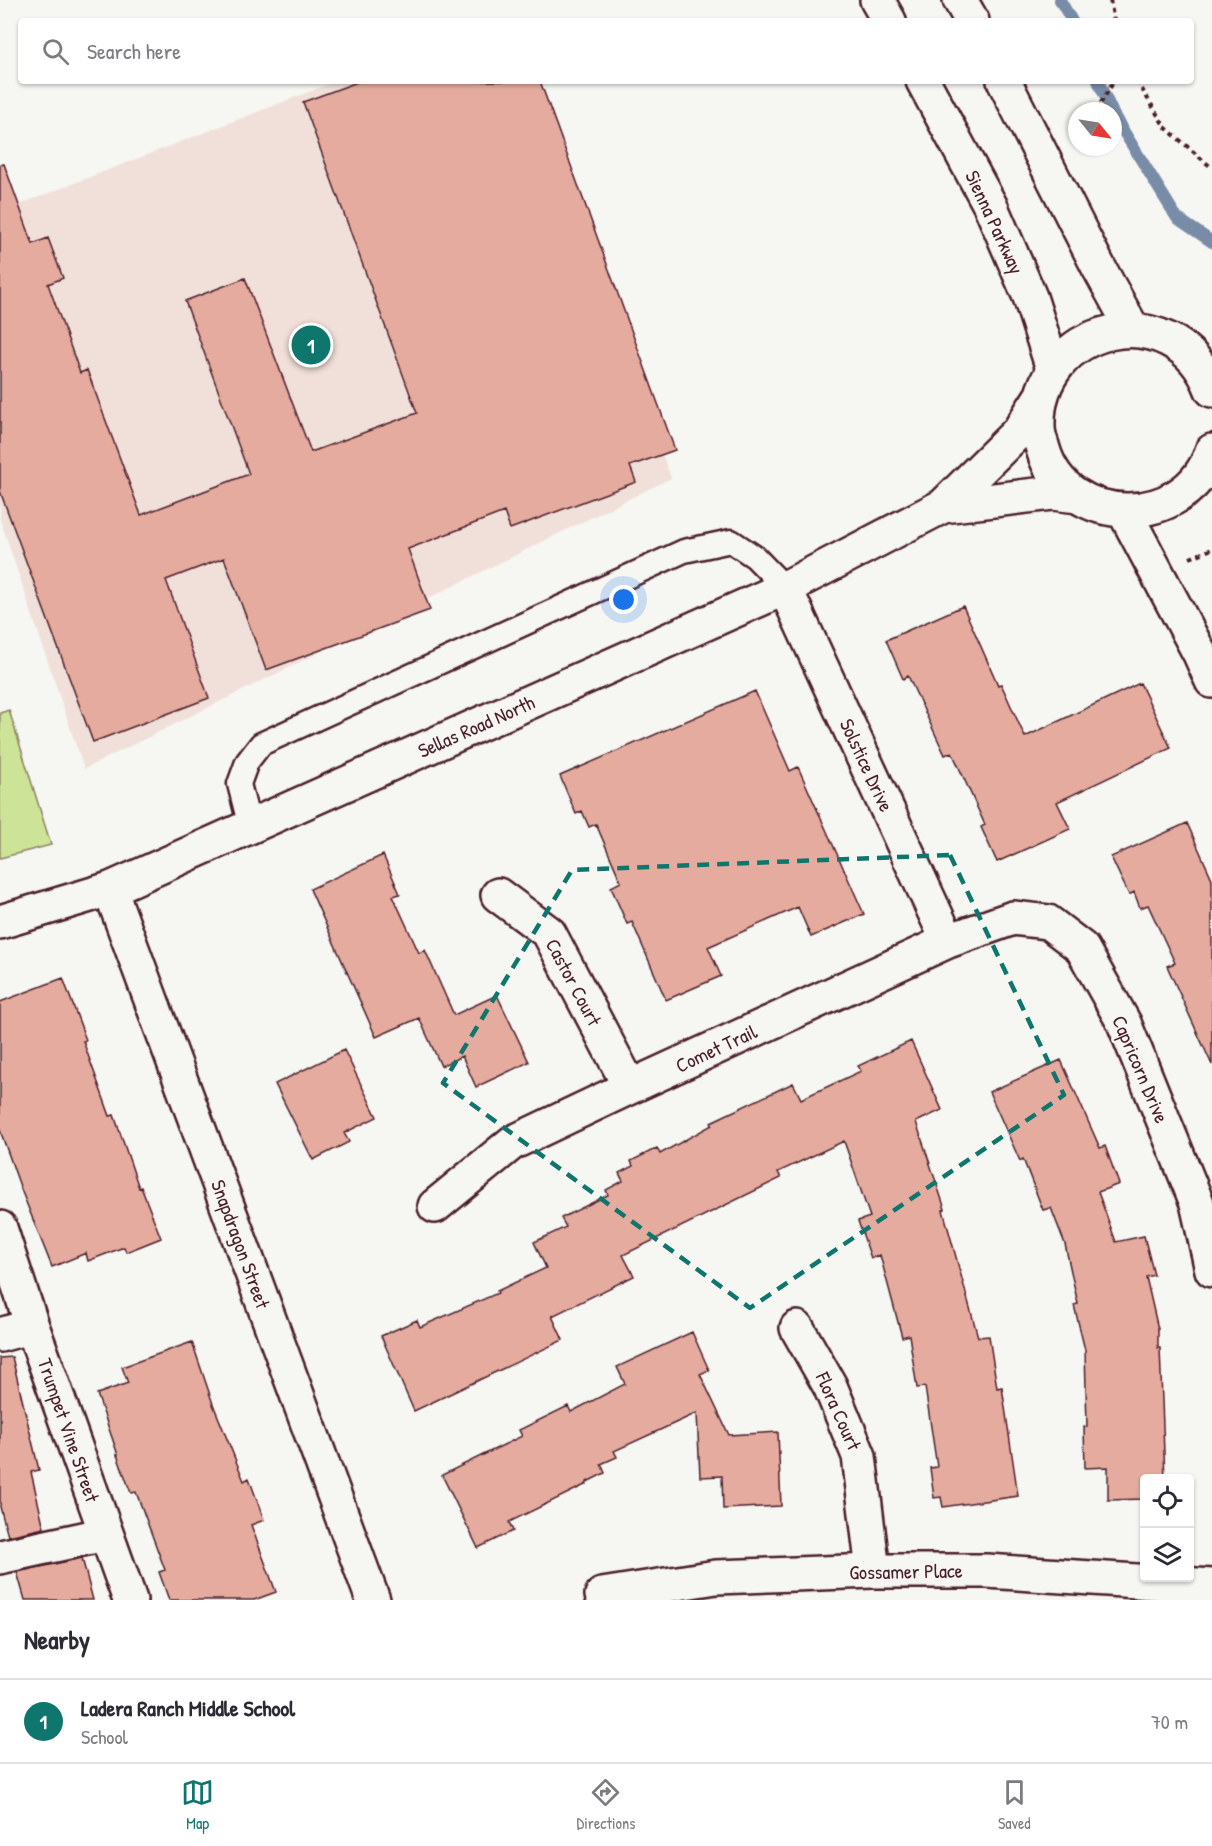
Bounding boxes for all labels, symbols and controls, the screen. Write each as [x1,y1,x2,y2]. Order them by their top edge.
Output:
search box [18,18,1194,84]
icon: search [39,35,72,68]
text: Search here [87,36,181,66]
north arrow [1068,102,1122,156]
street label: Sienna Parkway [959,166,1031,278]
pin: 1 [292,322,330,368]
your location [609,585,638,614]
street label: Sellas Road North [413,688,539,764]
street label: Solstice Drive [834,714,900,816]
street label: Castor Court [540,934,609,1031]
street label: Capricorn Drive [1106,1011,1176,1127]
street label: Comet Trail [671,1017,762,1079]
street label: Snapdragon Street [205,1176,277,1313]
street label: Trumpet Vine Street [32,1354,107,1507]
street label: Flora Court [809,1367,869,1455]
map controls [1140,1474,1194,1582]
button: locate [1140,1474,1194,1528]
button: layers [1140,1528,1194,1582]
street label: Gossamer Place [849,1557,963,1585]
text: Nearby [24,1622,90,1657]
text: Ladera Ranch Middle School [81,1693,295,1723]
text: 1 [40,1708,47,1735]
text: 70 m [1151,1708,1188,1735]
text: School [81,1723,128,1750]
tab: Map [181,1776,214,1834]
tab: Directions [577,1776,635,1834]
tab: Saved [998,1776,1031,1834]

